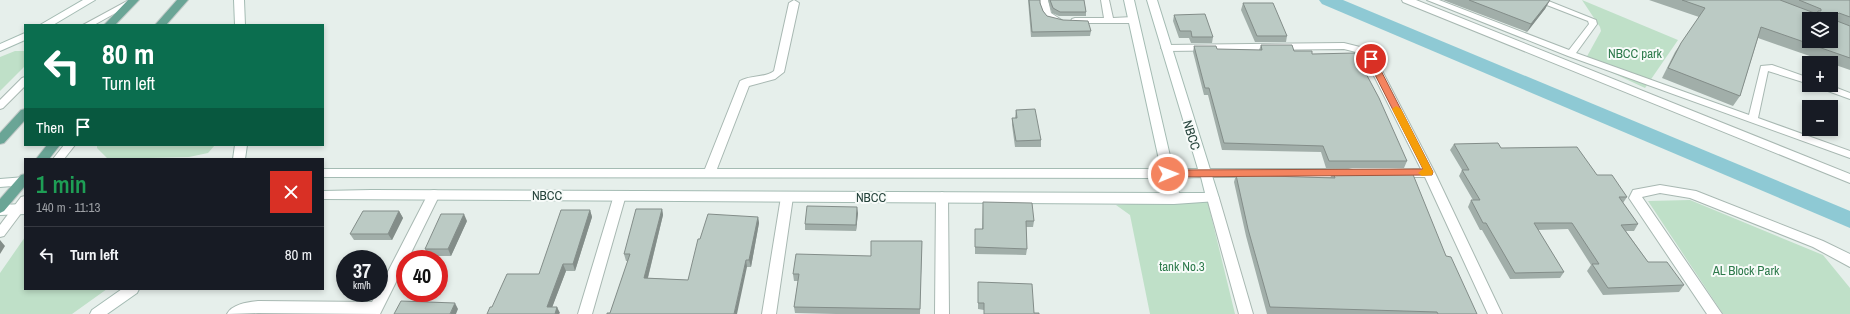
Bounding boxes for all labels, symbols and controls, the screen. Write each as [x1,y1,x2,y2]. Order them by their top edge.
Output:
map controls [1802,12,1838,136]
button: layers [1802,12,1838,48]
text: 80 m [102,35,154,73]
icon: left [36,40,88,92]
pin [1354,42,1388,76]
park label: NBCC park [1608,45,1663,62]
icon: arrive [1360,48,1382,70]
button: + [1802,56,1838,92]
text: Turn left [102,71,155,96]
button: − [1802,100,1838,136]
icon: arrive [72,116,94,138]
text: Then [36,117,64,138]
street label: NBCC [1179,118,1204,152]
position arrow [1147,153,1189,195]
text: 1 min [36,168,87,200]
button: close [270,171,312,213]
street label: NBCC [532,187,562,204]
street label: NBCC [856,189,886,206]
text: 140 m · 11:13 [36,199,100,216]
icon: left [36,244,58,266]
text: Turn left [70,244,118,265]
text: 80 m [285,244,312,265]
speed limit sign: 40 [396,250,448,302]
text: 37 [353,257,371,284]
park label: tank No.3 [1159,258,1205,275]
park label: AL Block Park [1712,262,1780,279]
text: km/h [353,279,371,292]

